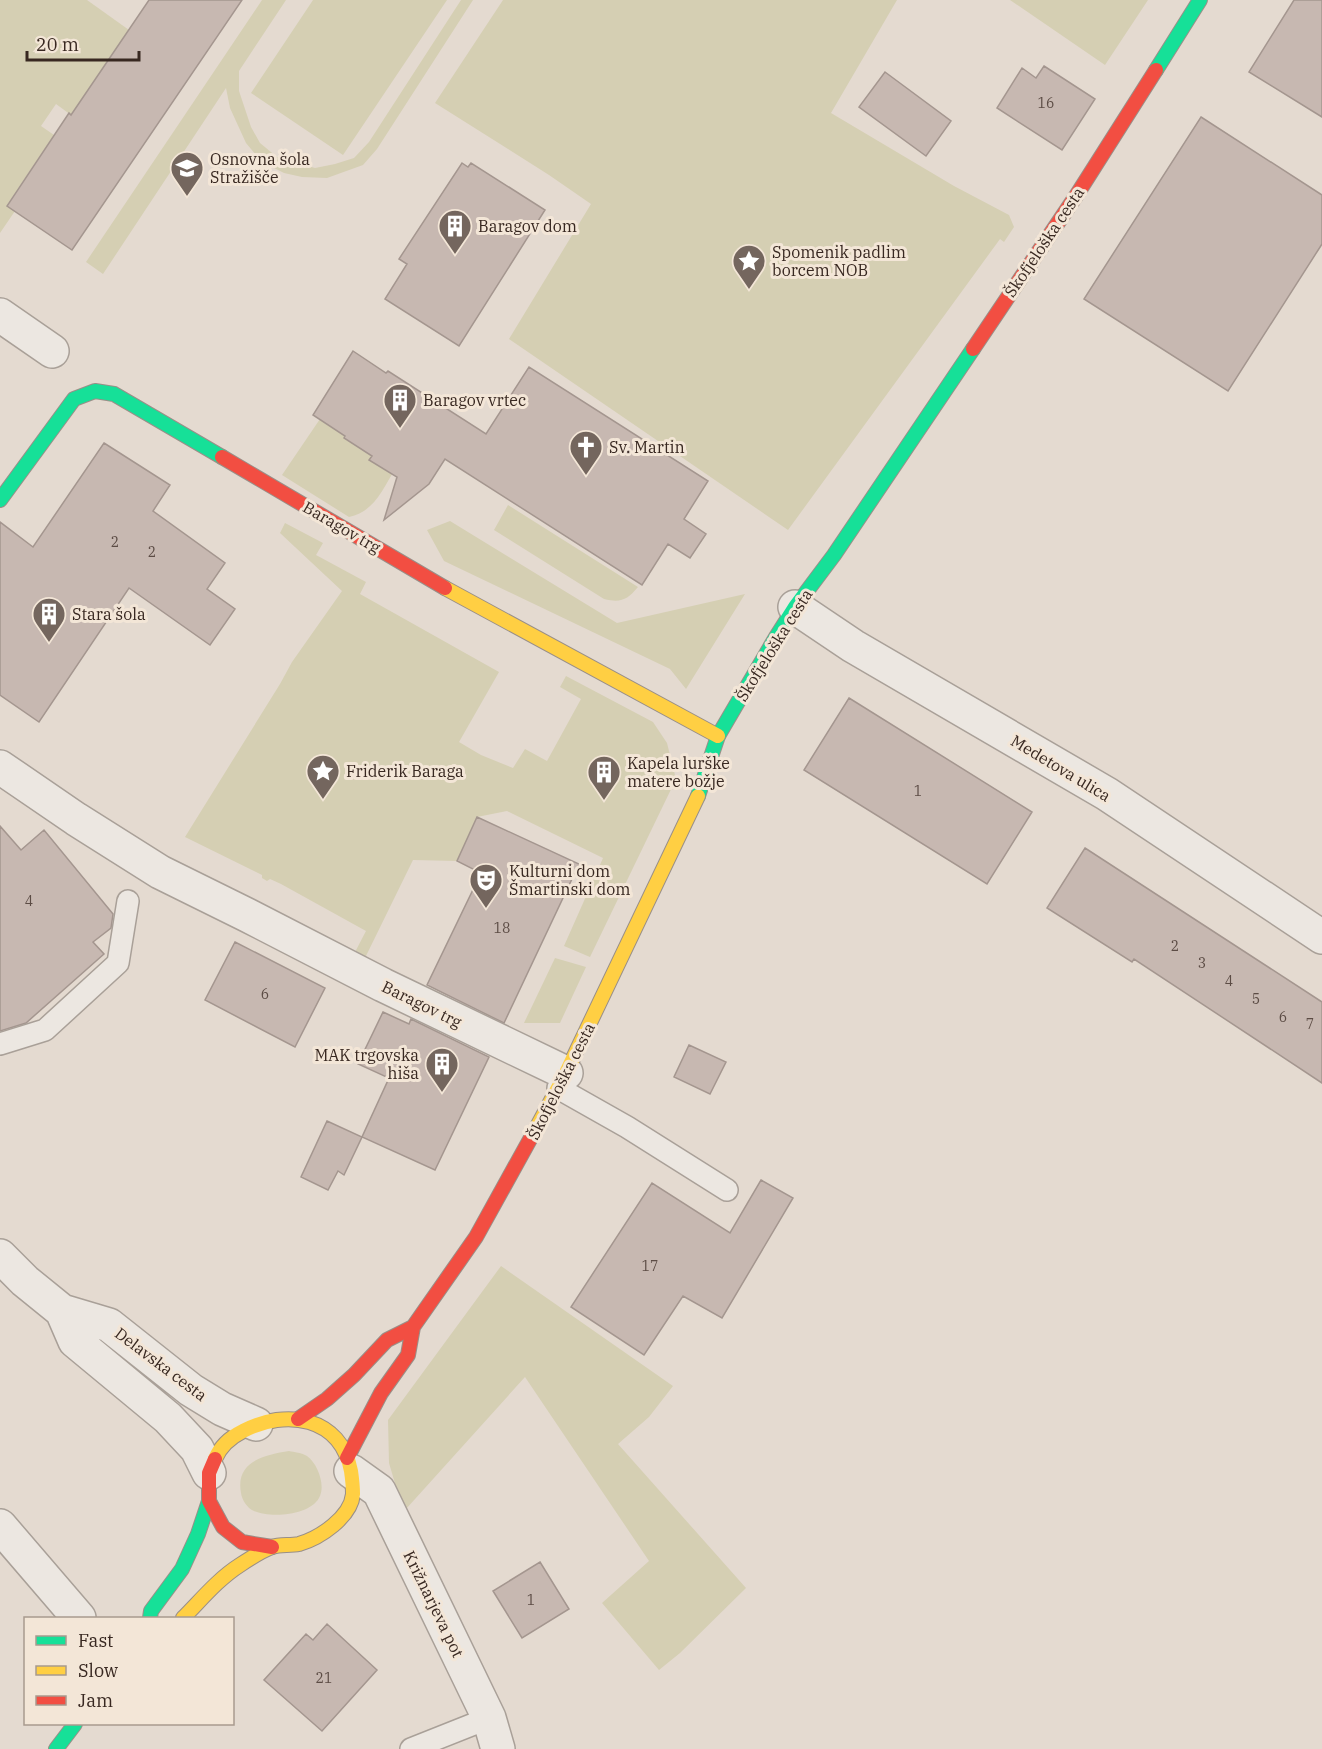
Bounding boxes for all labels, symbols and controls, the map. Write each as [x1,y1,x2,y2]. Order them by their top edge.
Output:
scale bar [27,24,140,62]
text: 20 m [36,33,79,56]
house number: 16 [1038,94,1054,112]
place label: Osnovna šola Stražišče [210,149,310,187]
school or university icon: Osnovna šola Stražišče [169,150,205,197]
street label: Škofjeloška cesta [999,182,1088,301]
building icon: Baragov dom [437,208,473,255]
place label: Baragov dom [478,216,577,236]
place label: Spomenik padlim borcem NOB [772,242,906,280]
place icon: Spomenik padlim borcem NOB [731,243,767,290]
building icon: Baragov vrtec [382,382,418,429]
place label: Baragov vrtec [423,390,526,410]
church icon: Sv. Martin [568,429,604,476]
place label: Sv. Martin [609,437,685,457]
street label: Baragov trg [300,497,385,557]
house number: 2 [111,533,119,551]
house number: 2 [148,543,156,561]
street label: Škofjeloška cesta [731,584,817,705]
building icon: Stara šola [31,596,67,643]
place label: Stara šola [72,604,146,624]
street label: Medetova ulica [1007,730,1115,806]
place icon: Friderik Baraga [305,753,341,800]
place label: Kapela lurške matere božje [627,753,730,791]
building icon: Kapela lurške matere božje [586,754,622,801]
place label: Friderik Baraga [346,761,464,781]
house number: 1 [914,782,922,800]
place label: Kulturni dom Šmartinski dom [509,861,630,899]
theatre icon: Kulturni dom Šmartinski dom [468,862,504,909]
house number: 4 [25,892,33,910]
house number: 18 [494,919,510,937]
house number: 2 [1171,937,1179,955]
house number: 3 [1198,954,1206,972]
house number: 4 [1225,972,1233,990]
street label: Baragov trg [379,976,465,1032]
house number: 6 [261,985,269,1003]
house number: 5 [1252,990,1260,1008]
house number: 6 [1279,1008,1287,1026]
house number: 7 [1306,1015,1314,1033]
street label: Škofjeloška cesta [522,1019,599,1143]
place label: MAK trgovska hiša [314,1045,419,1083]
building icon: MAK trgovska hiša [424,1046,460,1093]
house number: 17 [642,1257,658,1275]
street label: Delavska cesta [111,1323,211,1405]
street label: Križnarjeva pot [400,1547,469,1661]
house number: 1 [527,1591,535,1609]
legend [24,1617,234,1725]
text: Fast [78,1629,113,1652]
text: Slow [78,1659,118,1682]
house number: 21 [316,1669,332,1687]
text: Jam [78,1689,113,1712]

